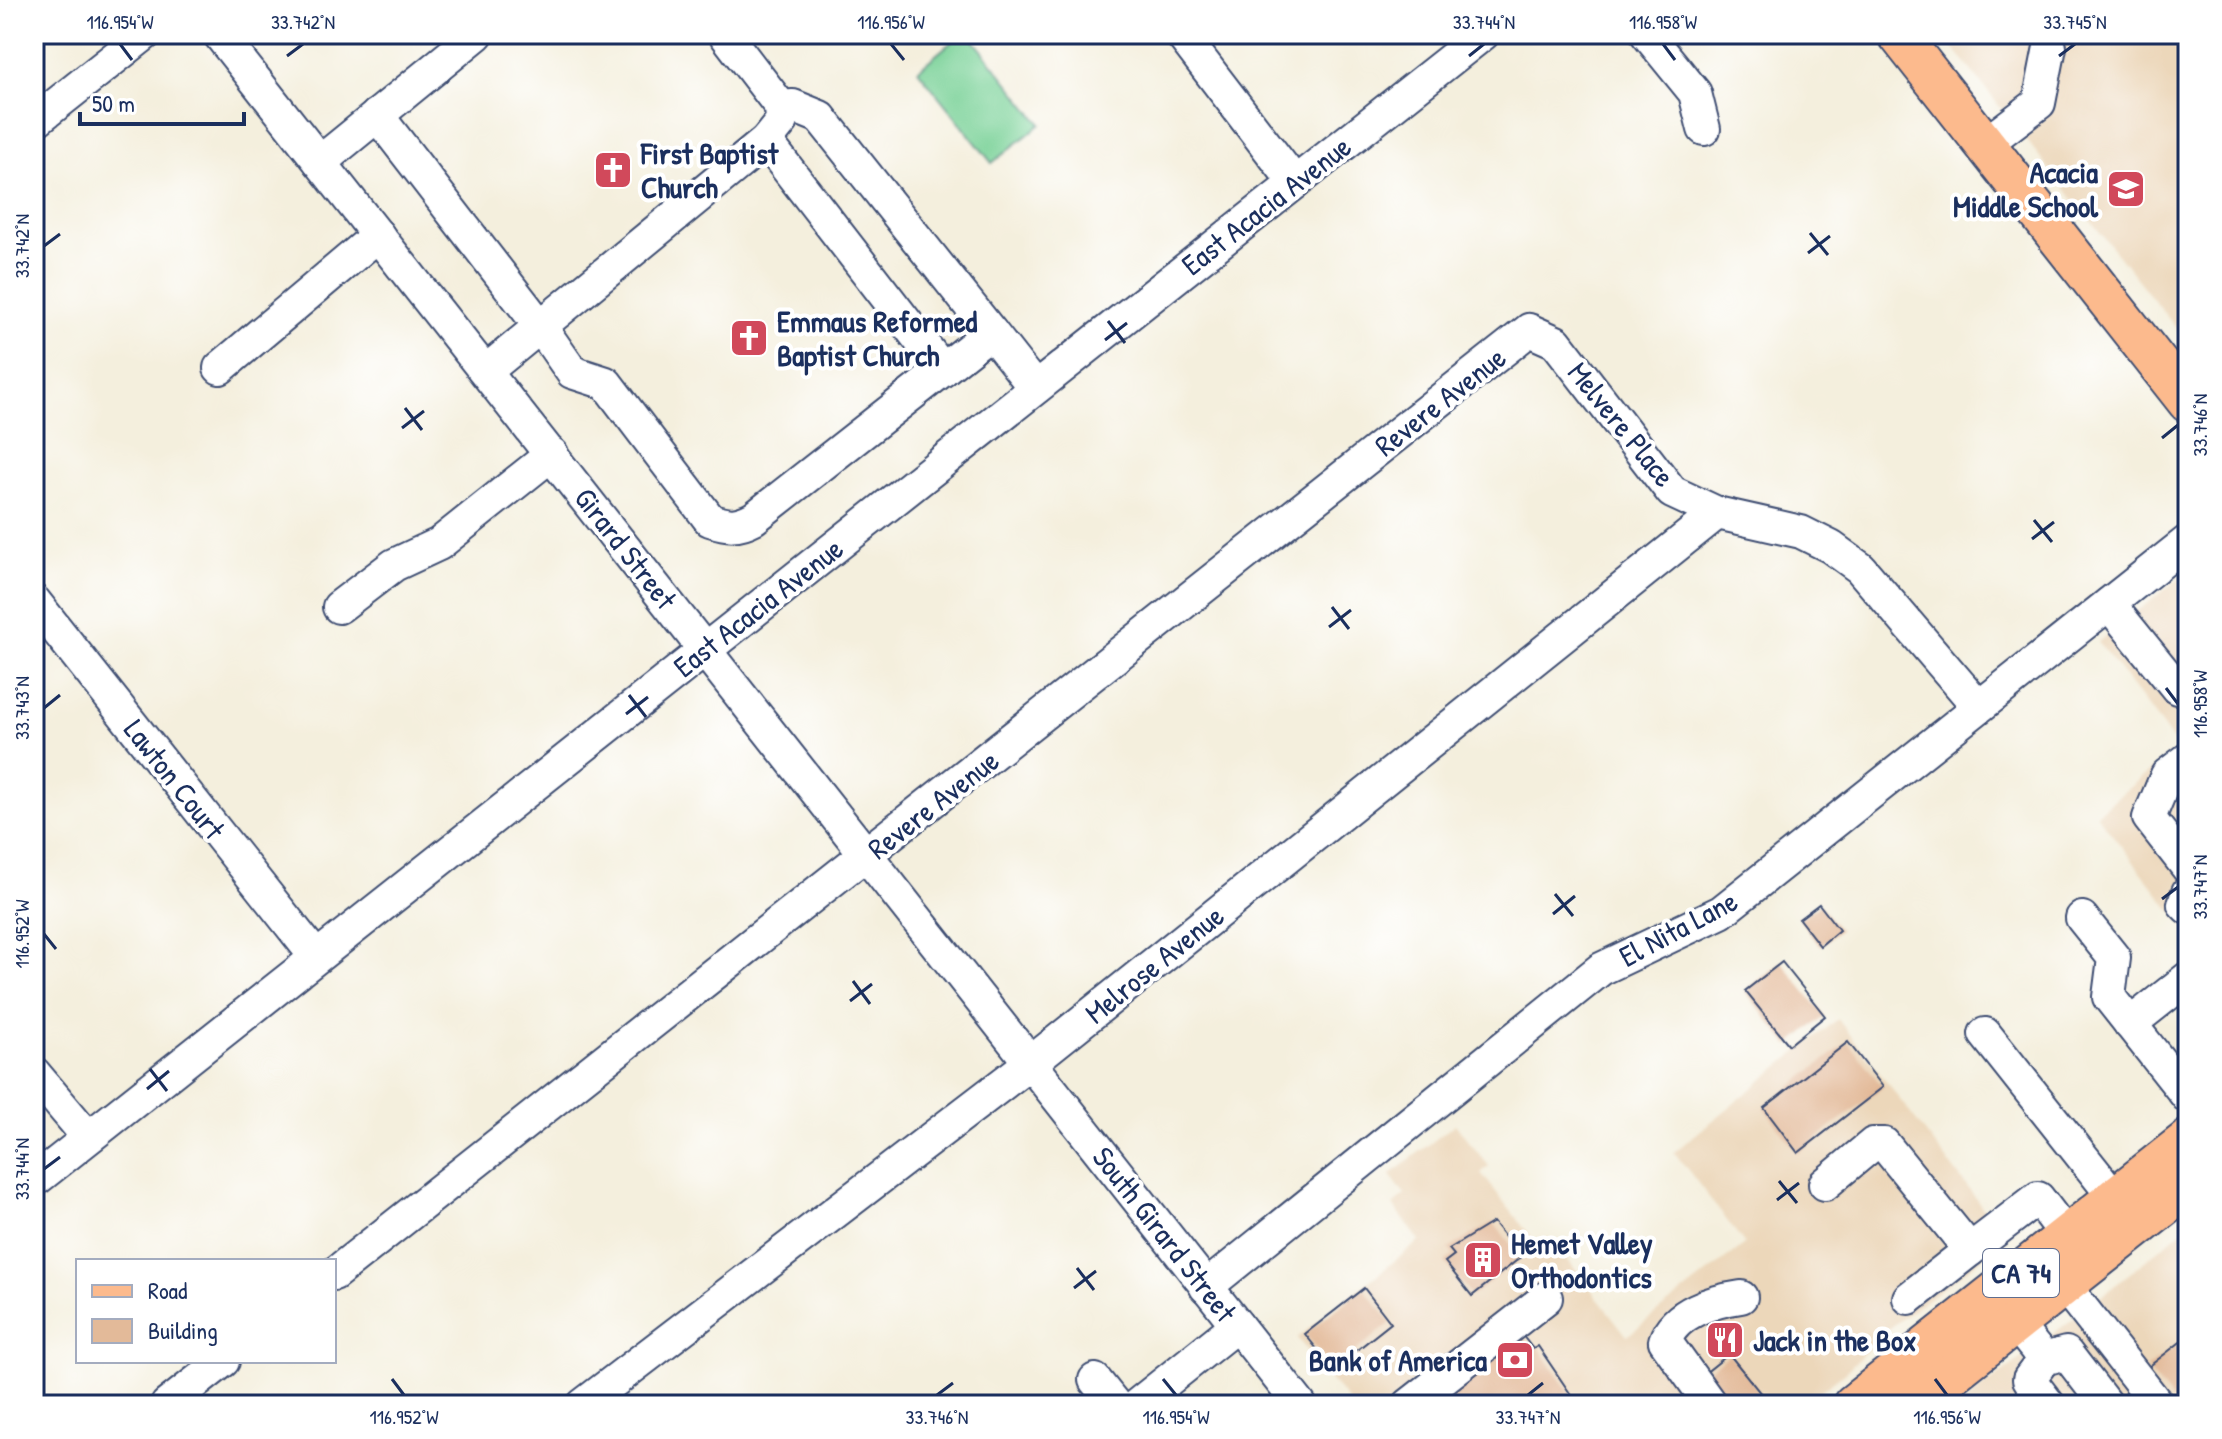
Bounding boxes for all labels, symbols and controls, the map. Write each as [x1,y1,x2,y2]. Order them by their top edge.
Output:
text: 116.954°W [86,8,154,35]
text: 33.742°N [271,8,335,35]
text: 116.956°W [857,8,925,35]
text: 33.744°N [1453,8,1515,35]
text: 116.958°W [1629,8,1698,35]
text: 33.745°N [2043,8,2107,35]
scale bar [80,76,244,126]
text: 50 m [92,87,135,119]
street label: East Acacia Avenue [1173,126,1359,284]
place label: First Baptist Church [640,133,780,207]
church icon: First Baptist Church [592,149,634,191]
place label: Acacia Middle School [1953,152,2099,226]
school or university icon: Acacia Middle School [2105,168,2147,210]
text: 33.742°N [8,214,35,278]
place label: Emmaus Reformed Baptist Church [777,301,978,376]
church icon: Emmaus Reformed Baptist Church [728,317,770,359]
street label: Revere Avenue [1366,337,1514,465]
street label: Melvere Place [1559,353,1685,495]
text: 33.746°N [2186,394,2213,456]
street label: Girard Street [566,479,687,618]
street label: East Acacia Avenue [665,528,851,686]
text: 116.958°W [2186,669,2213,738]
text: 33.743°N [8,676,35,740]
street label: Lawton Court [115,711,235,848]
street label: Revere Avenue [859,740,1007,868]
text: 33.747°N [2186,855,2213,919]
street label: El Nita Lane [1612,880,1744,976]
street label: Melrose Avenue [1076,896,1232,1032]
text: 116.952°W [8,899,35,968]
text: 33.744°N [8,1138,35,1200]
street label: South Girard Street [1084,1138,1246,1330]
place label: Hemet Valley Orthodontics [1511,1223,1653,1297]
building icon: Hemet Valley Orthodontics [1462,1239,1504,1281]
road number: CA 74 [1983,1249,2059,1297]
legend [76,1259,336,1363]
text: Road [148,1274,187,1306]
text: Building [148,1314,218,1346]
restaurant icon: Jack in the Box [1704,1319,1746,1361]
place label: Jack in the Box [1753,1320,1917,1360]
bank icon: Bank of America [1494,1339,1536,1381]
place label: Bank of America [1309,1340,1487,1380]
text: 116.952°W [370,1403,439,1430]
text: 33.746°N [906,1403,968,1430]
text: 116.954°W [1142,1403,1210,1430]
text: 33.747°N [1496,1403,1560,1430]
text: 116.956°W [1913,1403,1981,1430]

